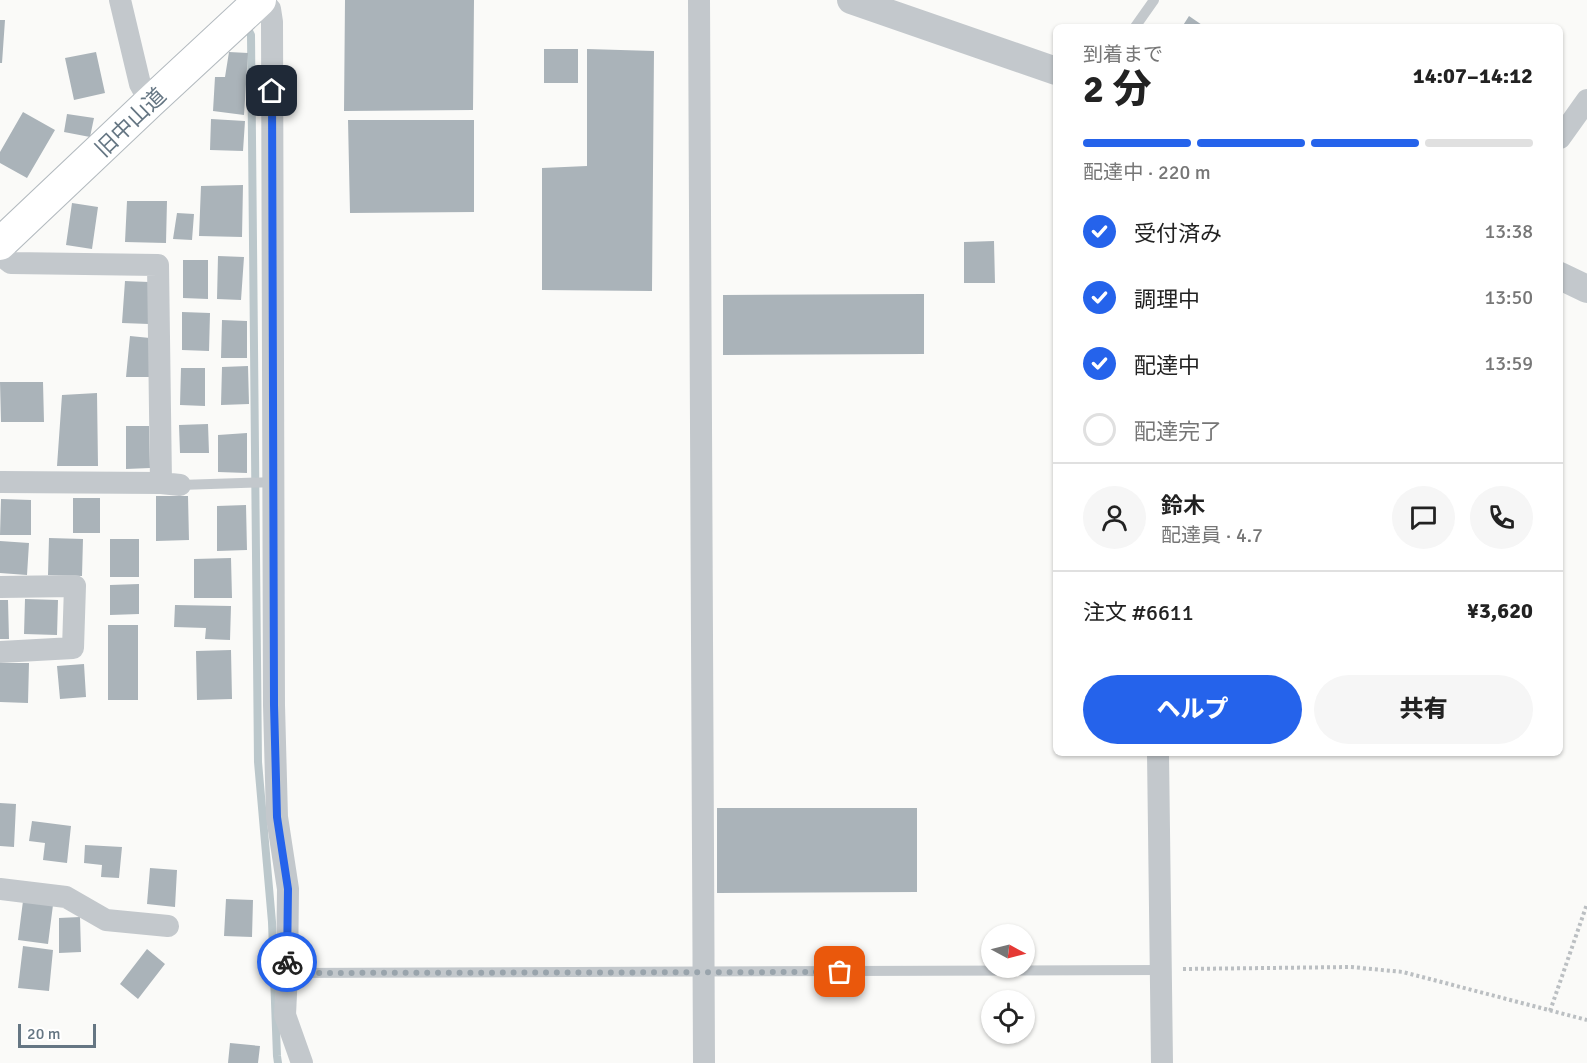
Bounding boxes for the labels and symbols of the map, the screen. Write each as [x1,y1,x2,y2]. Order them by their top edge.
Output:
pin [246,65,297,116]
street label: 旧中山道 [89,82,171,163]
north arrow [981,924,1035,978]
courier [257,932,317,992]
pin [814,946,865,997]
scale bar [18,1021,96,1048]

